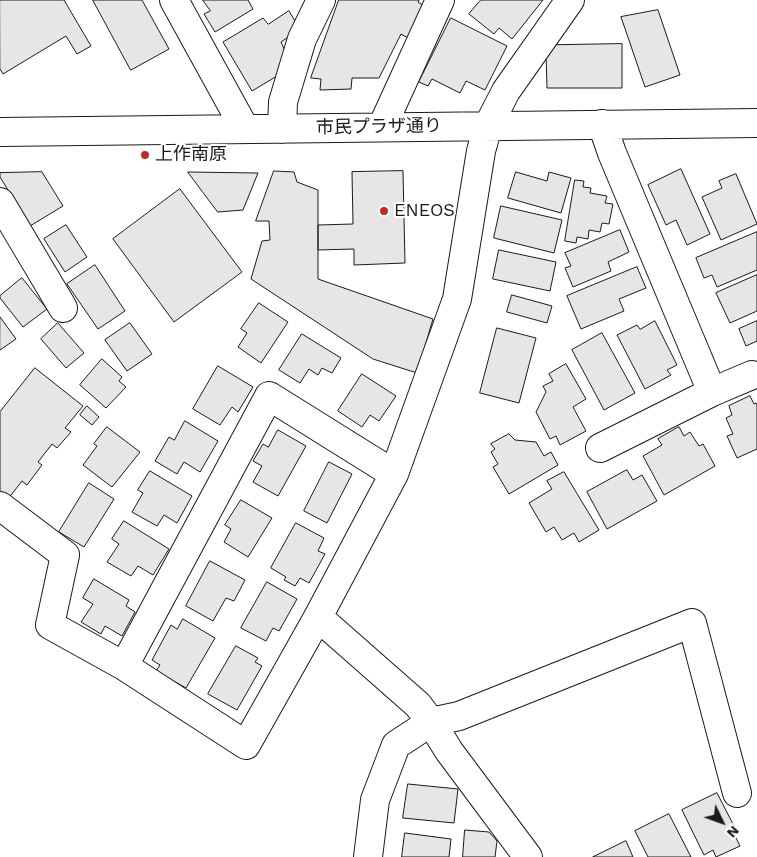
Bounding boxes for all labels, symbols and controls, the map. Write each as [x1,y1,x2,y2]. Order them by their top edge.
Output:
street label: 市民プラザ通り [316,115,442,139]
place label: 上作南原 [155,144,227,166]
marker: 上作南原 [139,149,151,161]
place label: ENEOS [394,200,455,222]
marker: ENEOS [378,205,390,217]
north arrow [697,797,747,847]
text: N [724,823,743,841]

